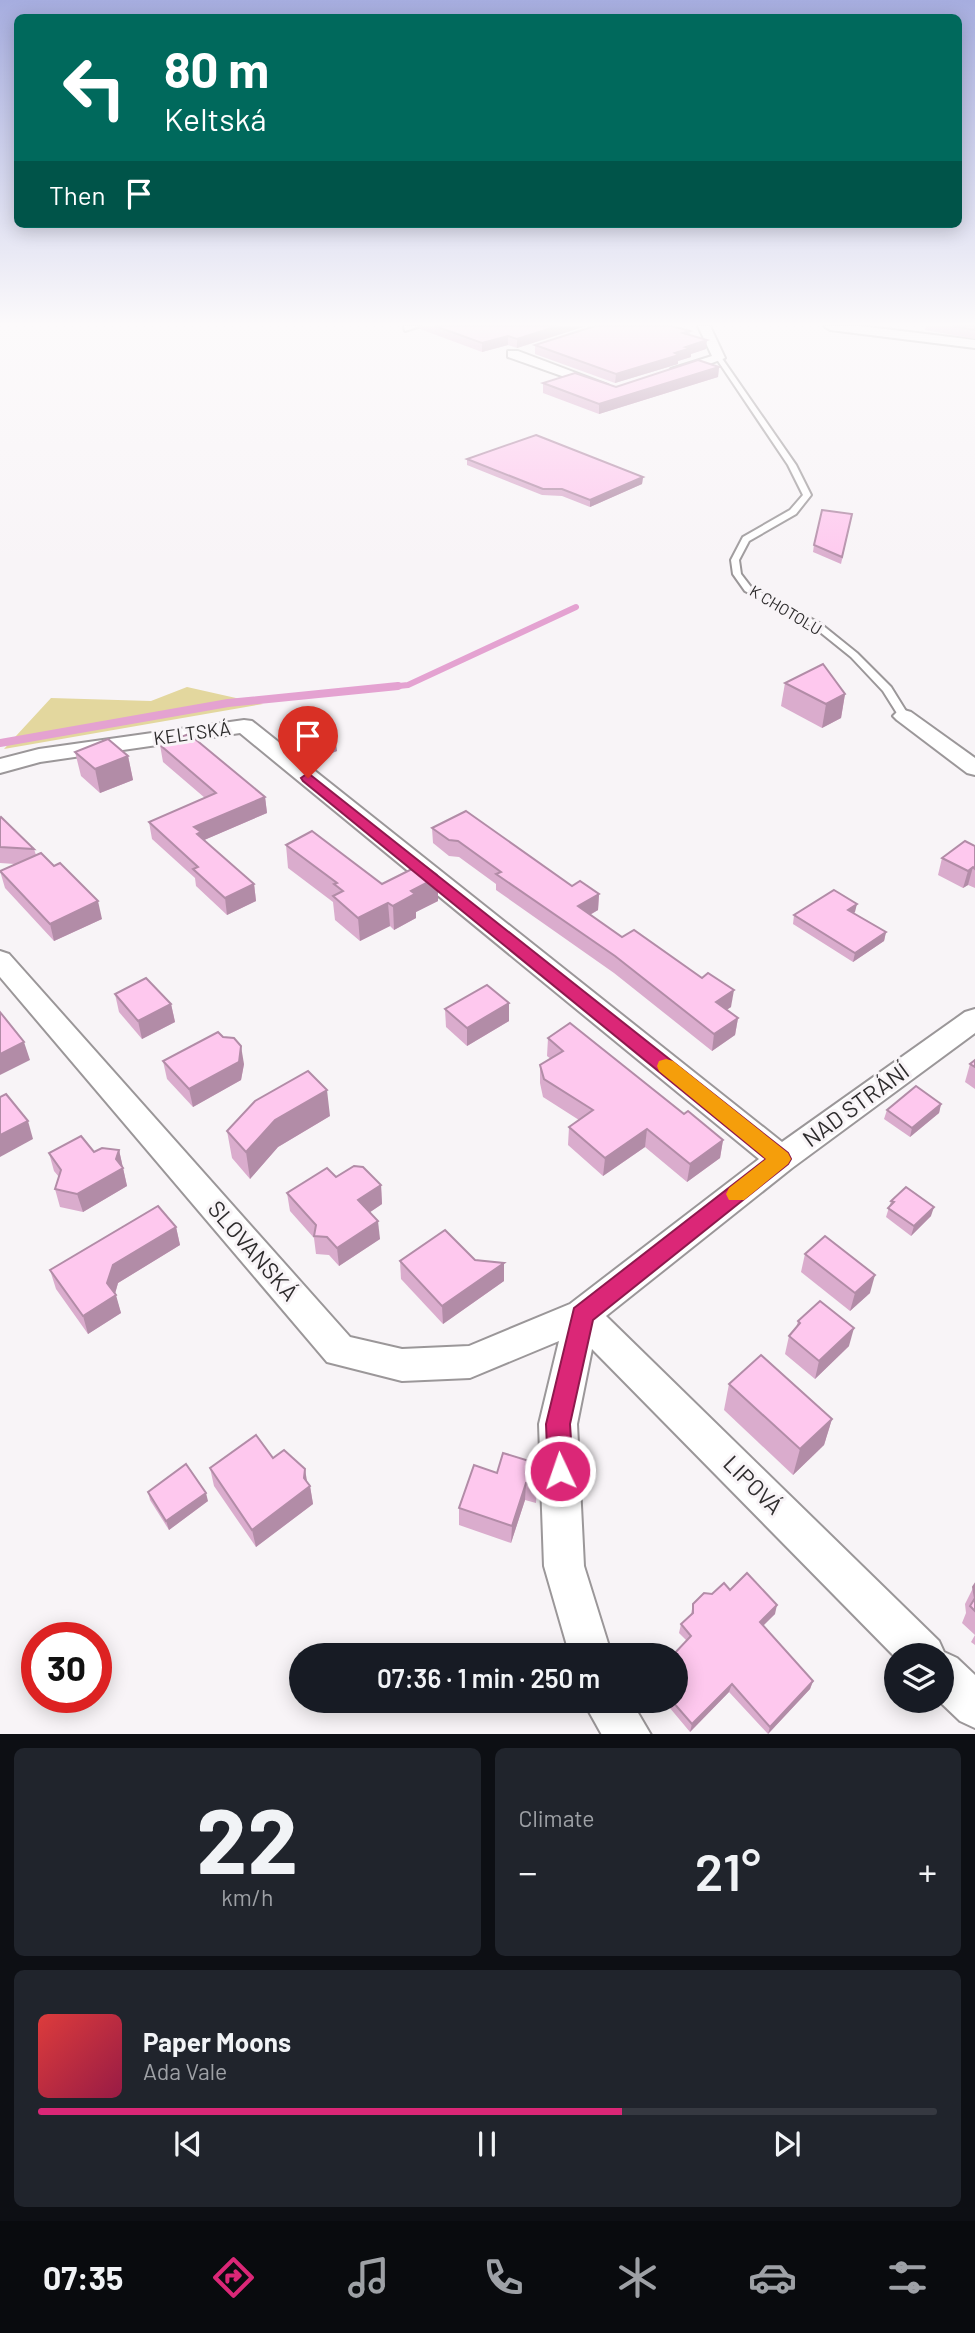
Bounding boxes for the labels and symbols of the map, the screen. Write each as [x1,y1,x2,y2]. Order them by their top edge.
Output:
street label: K CHOTOLU [747,581,826,639]
pin [278,706,338,778]
street label: KELTSKÁ [152,716,232,749]
street label: NAD STRÁNÍ [797,1056,914,1152]
street label: SLOVANSKÁ [203,1195,305,1306]
position arrow [523,1434,597,1508]
street label: LIPOVÁ [718,1449,789,1520]
speed limit sign: 30 [21,1622,112,1713]

